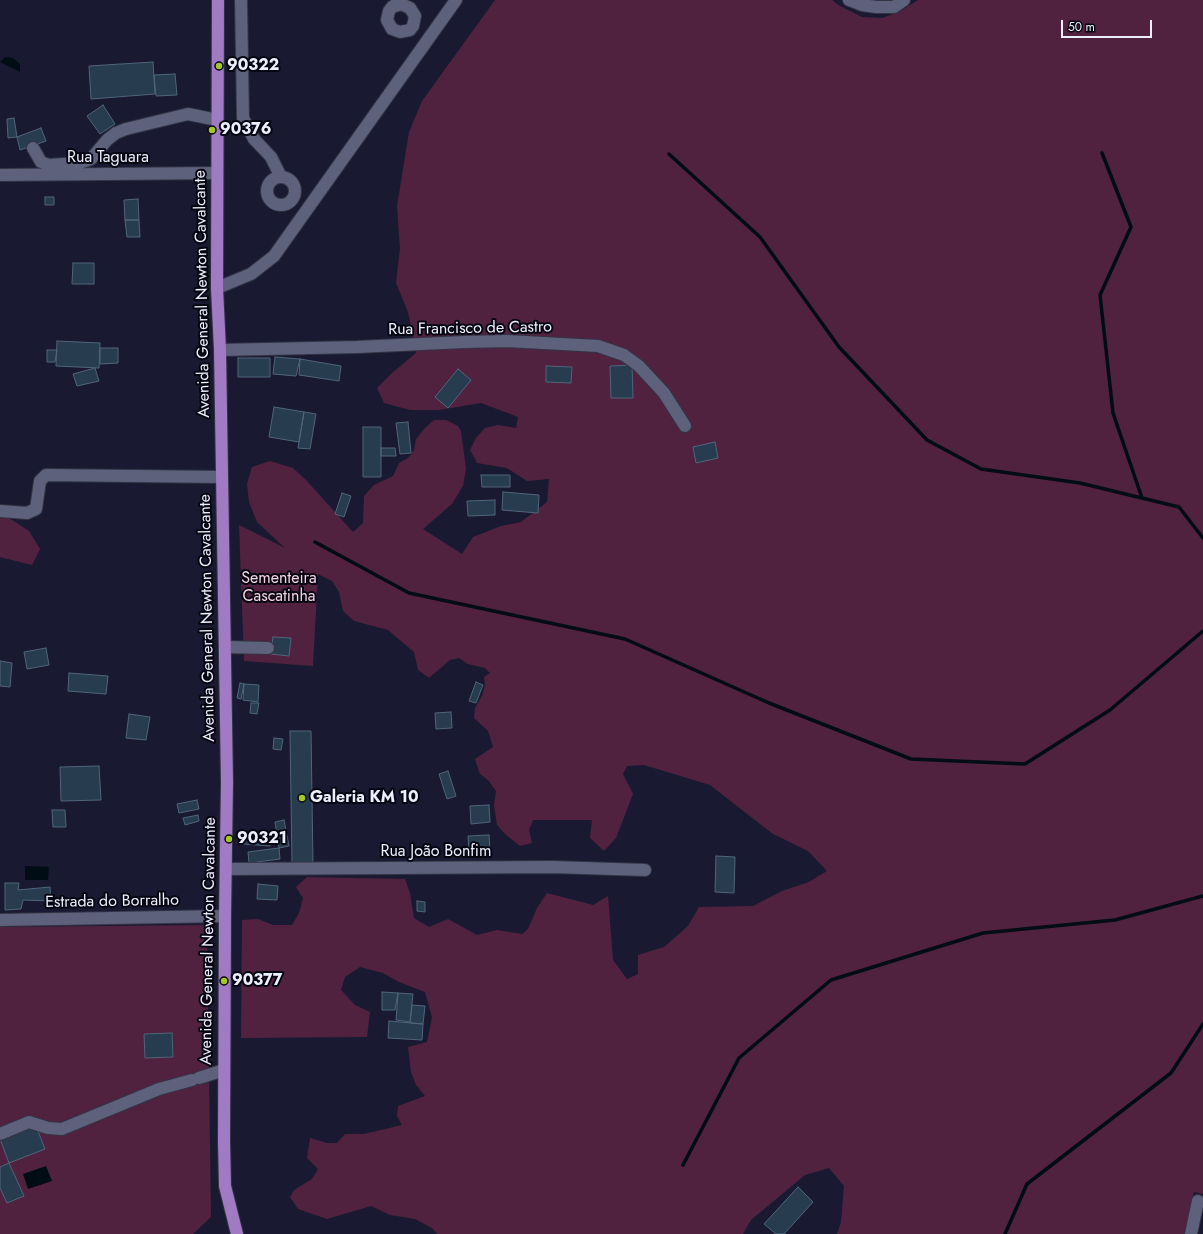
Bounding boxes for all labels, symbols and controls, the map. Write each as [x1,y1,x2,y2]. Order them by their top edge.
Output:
scale bar [1063,12,1154,38]
text: 50 m [1068,18,1095,36]
place label: 90322 [227,56,279,76]
marker: 90322 [214,61,224,71]
place label: 90376 [220,120,271,140]
marker: 90376 [207,125,217,135]
street label: Rua Taguara [67,148,149,168]
street label: Avenida General Newton Cavalcante [191,170,215,418]
street label: Rua Francisco de Castro [388,318,552,340]
street label: Avenida General Newton Cavalcante [196,494,220,742]
park label: Sementeira Cascatinha [241,569,317,607]
place label: Galeria KM 10 [310,788,419,808]
marker: Galeria KM 10 [297,793,307,803]
street label: Avenida General Newton Cavalcante [197,817,221,1065]
place label: 90321 [237,829,287,849]
marker: 90321 [224,834,234,844]
street label: Rua João Bonfim [380,842,492,862]
street label: Estrada do Borralho [45,891,179,913]
place label: 90377 [232,971,282,991]
marker: 90377 [219,976,229,986]

